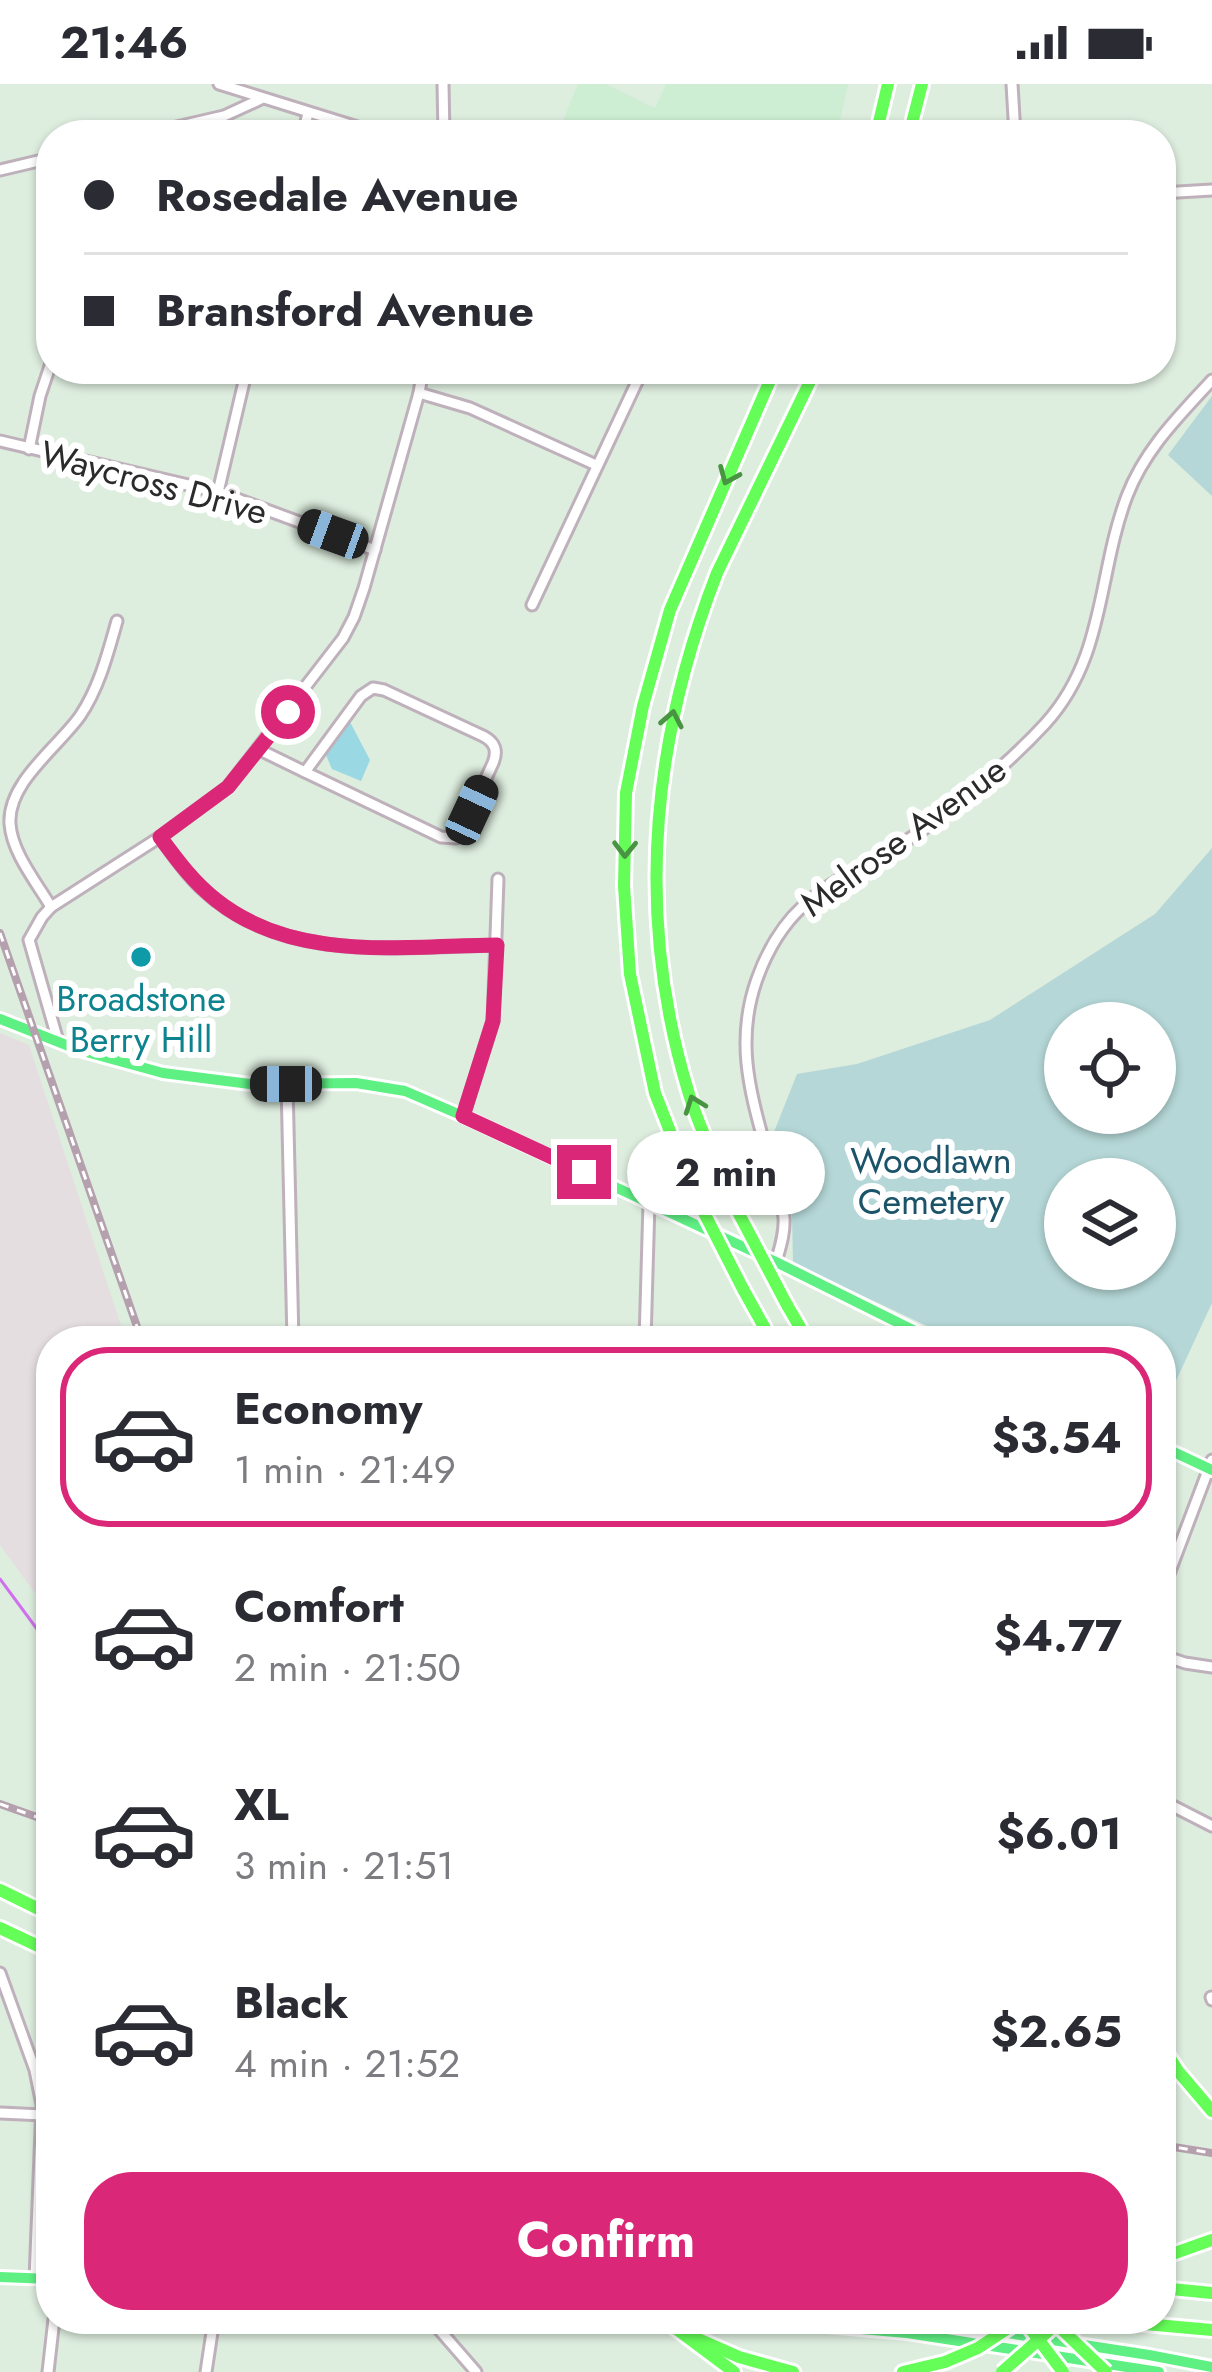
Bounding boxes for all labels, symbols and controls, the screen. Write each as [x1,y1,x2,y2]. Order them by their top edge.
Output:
text: 21:46 [60,10,188,75]
text: Rosedale Avenue [156,163,519,228]
text: Bransford Avenue [156,278,534,343]
street label: Waycross Drive [35,427,273,537]
one-way arrow [718,464,742,485]
car [293,505,373,563]
route start [261,685,315,739]
one-way arrow [658,710,684,730]
street label: Melrose Avenue [789,743,1017,929]
car [440,770,504,850]
one-way arrow [613,840,639,859]
marker: Broadstone Berry Hill [128,944,154,970]
place label: Broadstone Berry Hill [56,972,226,1065]
map controls [1044,1002,1176,1290]
button: locate [1044,1002,1176,1134]
car [250,1066,322,1102]
one-way arrow [683,1095,708,1116]
callout: 2 min [626,1130,824,1214]
park label: Woodlawn Cemetery [850,1134,1012,1227]
text: 2 min [675,1144,777,1201]
route end [557,1145,611,1199]
button: layers [1044,1158,1176,1290]
text: Economy [234,1376,422,1441]
icon: car [90,1383,198,1491]
text: $3.54 [992,1405,1122,1470]
text: 1 min · 21:49 [234,1441,456,1498]
text: Comfort [234,1574,404,1639]
icon: car [90,1581,198,1689]
text: $4.77 [994,1603,1122,1668]
text: 2 min · 21:50 [234,1639,461,1696]
text: XL [234,1772,289,1837]
icon: car [90,1779,198,1887]
text: $6.01 [997,1801,1122,1866]
text: 3 min · 21:51 [234,1837,454,1894]
text: Black [234,1970,348,2035]
icon: car [90,1977,198,2085]
text: $2.65 [991,1999,1122,2064]
text: 4 min · 21:52 [234,2035,460,2092]
button: Confirm [84,2172,1128,2310]

